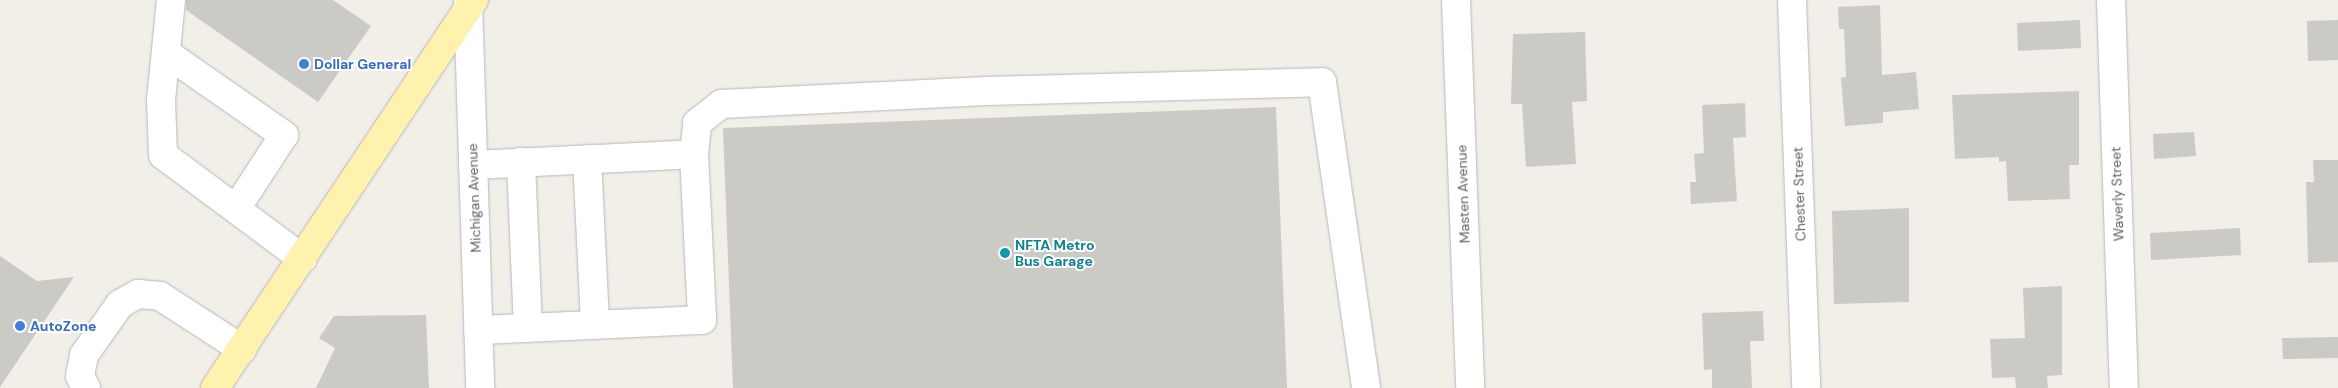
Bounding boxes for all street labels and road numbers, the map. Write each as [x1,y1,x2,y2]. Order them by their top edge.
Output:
street label: Michigan Avenue [464,143,484,253]
street label: Masten Avenue [1453,144,1473,244]
street label: Chester Street [1789,146,1809,242]
street label: Waverly Street [2107,146,2127,242]

